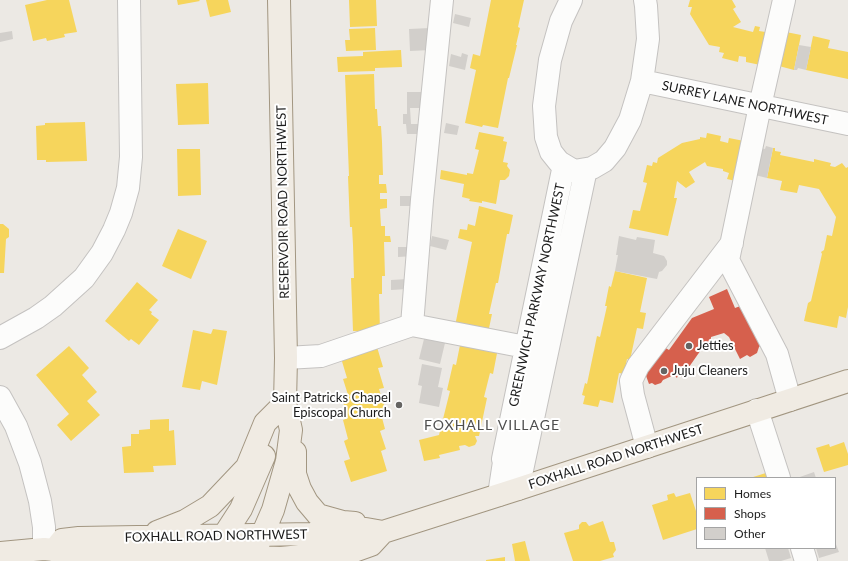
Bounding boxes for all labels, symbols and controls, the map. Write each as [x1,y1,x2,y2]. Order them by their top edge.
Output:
street label: SURREY LANE NORTHWEST [660,78,830,128]
street label: RESERVOIR ROAD NORTHWEST [274,105,292,299]
street label: GREENWICH PARKWAY NORTHWEST [506,182,568,408]
place label: Jetties [697,338,734,354]
marker: Jetties [684,341,694,351]
place label: Juju Cleaners [672,363,748,379]
marker: Juju Cleaners [659,366,669,376]
place label: Saint Patricks Chapel Episcopal Church [271,390,391,421]
marker: Saint Patricks Chapel Episcopal Church [394,400,404,410]
district label: FOXHALL VILLAGE [424,417,560,433]
street label: FOXHALL ROAD NORTHWEST [527,421,705,493]
legend [696,477,836,549]
text: Homes [734,486,771,501]
text: Shops [734,506,766,521]
text: Other [734,526,765,541]
street label: FOXHALL ROAD NORTHWEST [124,527,308,545]

